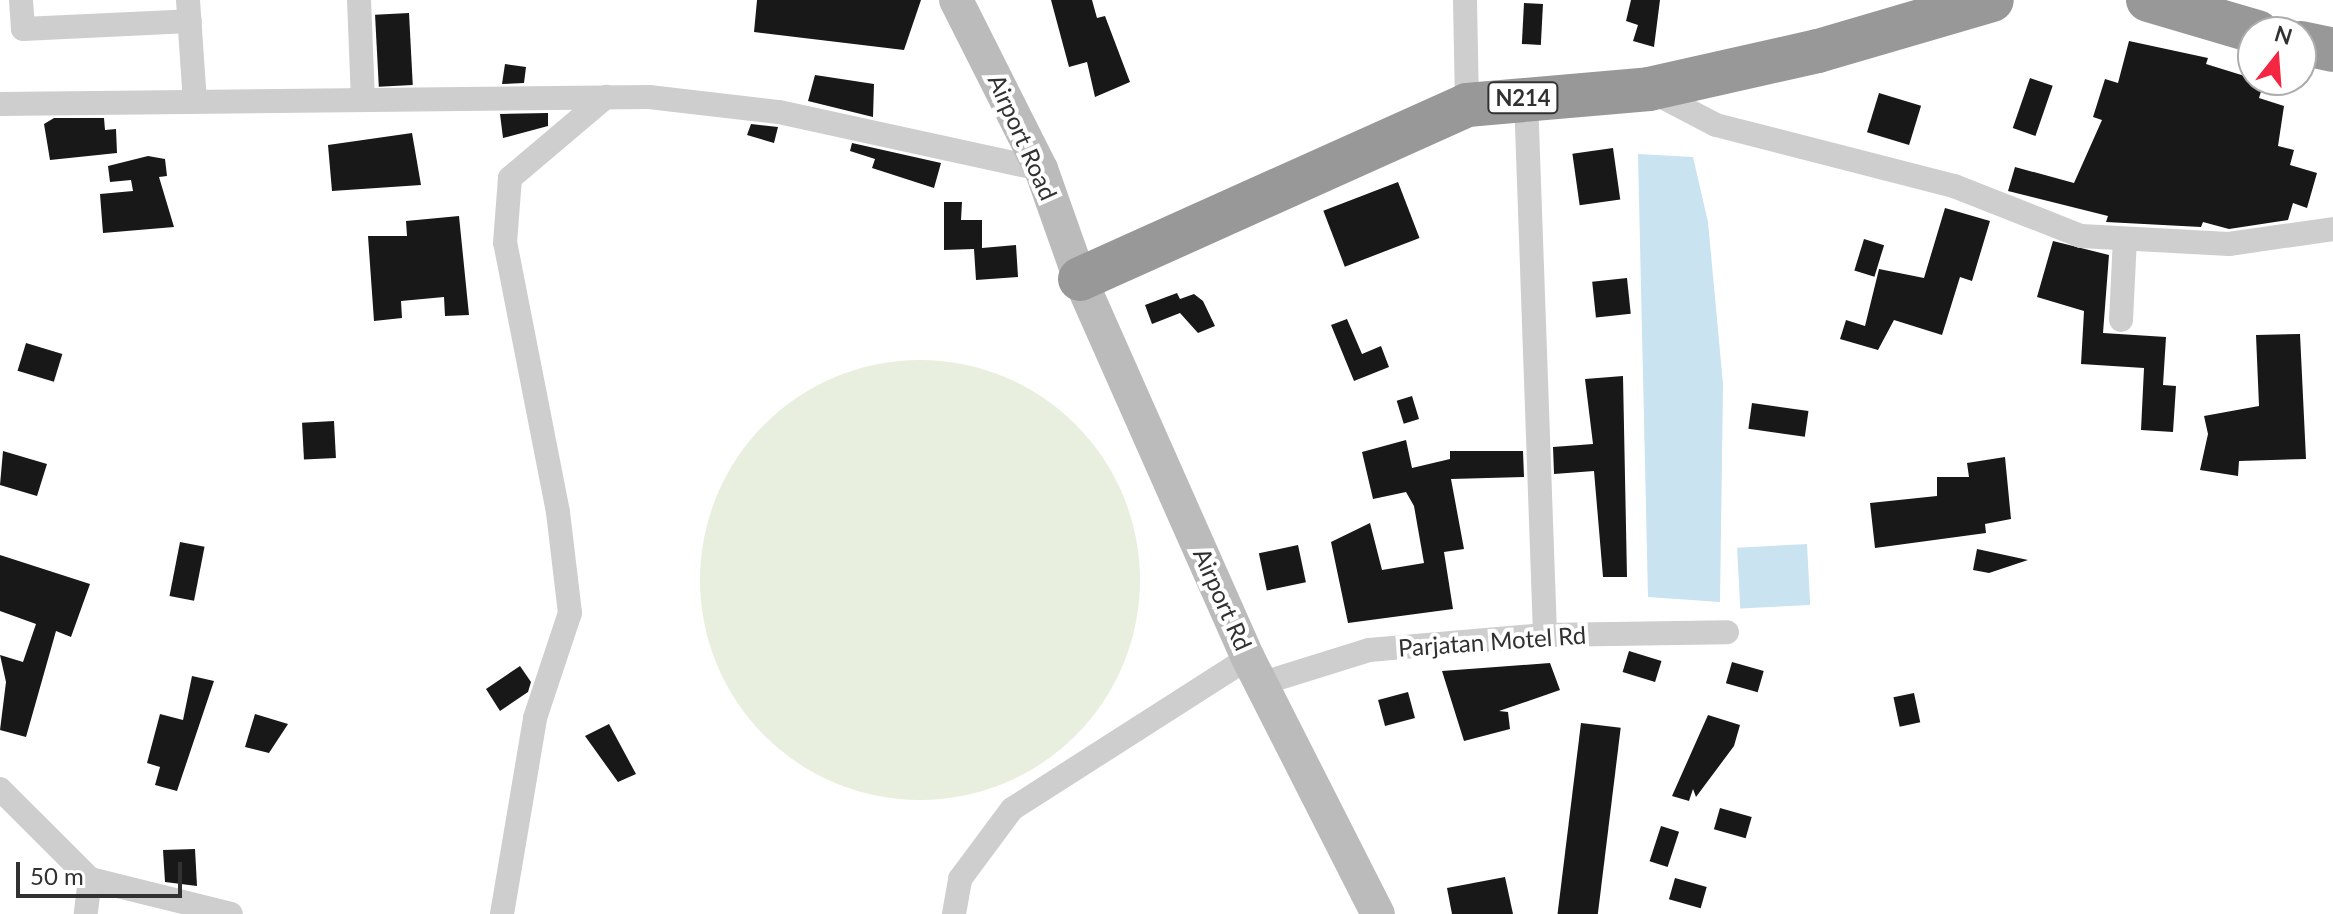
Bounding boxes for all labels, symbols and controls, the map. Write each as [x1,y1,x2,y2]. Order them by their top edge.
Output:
north arrow [2237,16,2317,96]
text: N [2272,19,2296,50]
street label: Airport Road [982,70,1064,204]
road number: N214 [1487,80,1559,116]
street label: Airport Rd [1188,543,1258,655]
street label: Parjatan Motel Rd [1397,620,1587,662]
scale bar [20,846,186,896]
text: 50 m [30,861,84,890]

